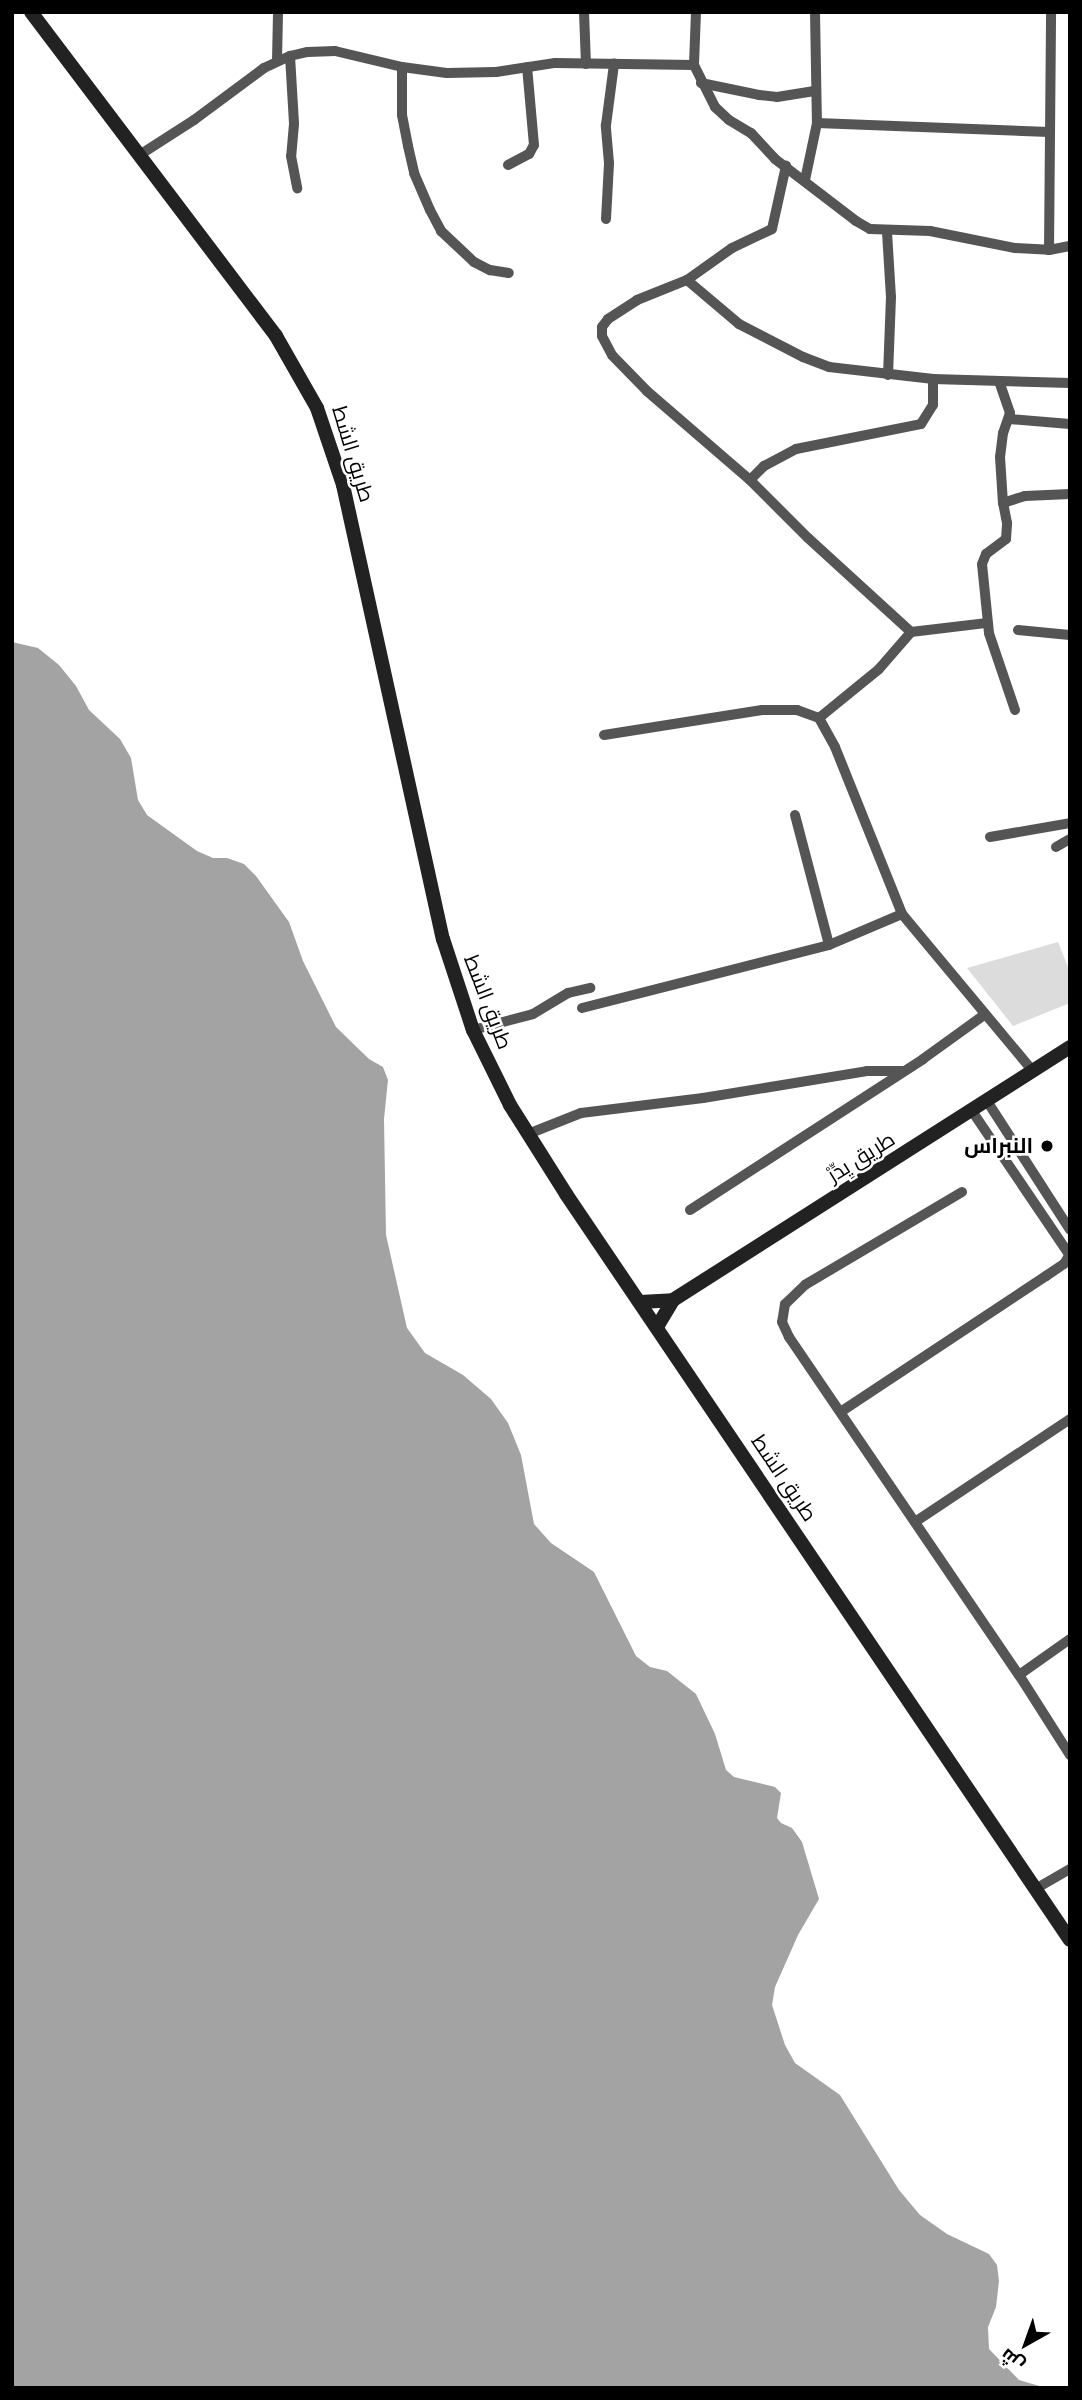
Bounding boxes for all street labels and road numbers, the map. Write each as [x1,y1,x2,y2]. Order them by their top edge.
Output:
street label: طريق الشط [326,403,380,505]
street label: طريق الشط [458,951,518,1053]
street label: طريق يِدِّرْ [822,1126,900,1188]
street label: طريق الشط [746,1430,822,1526]

